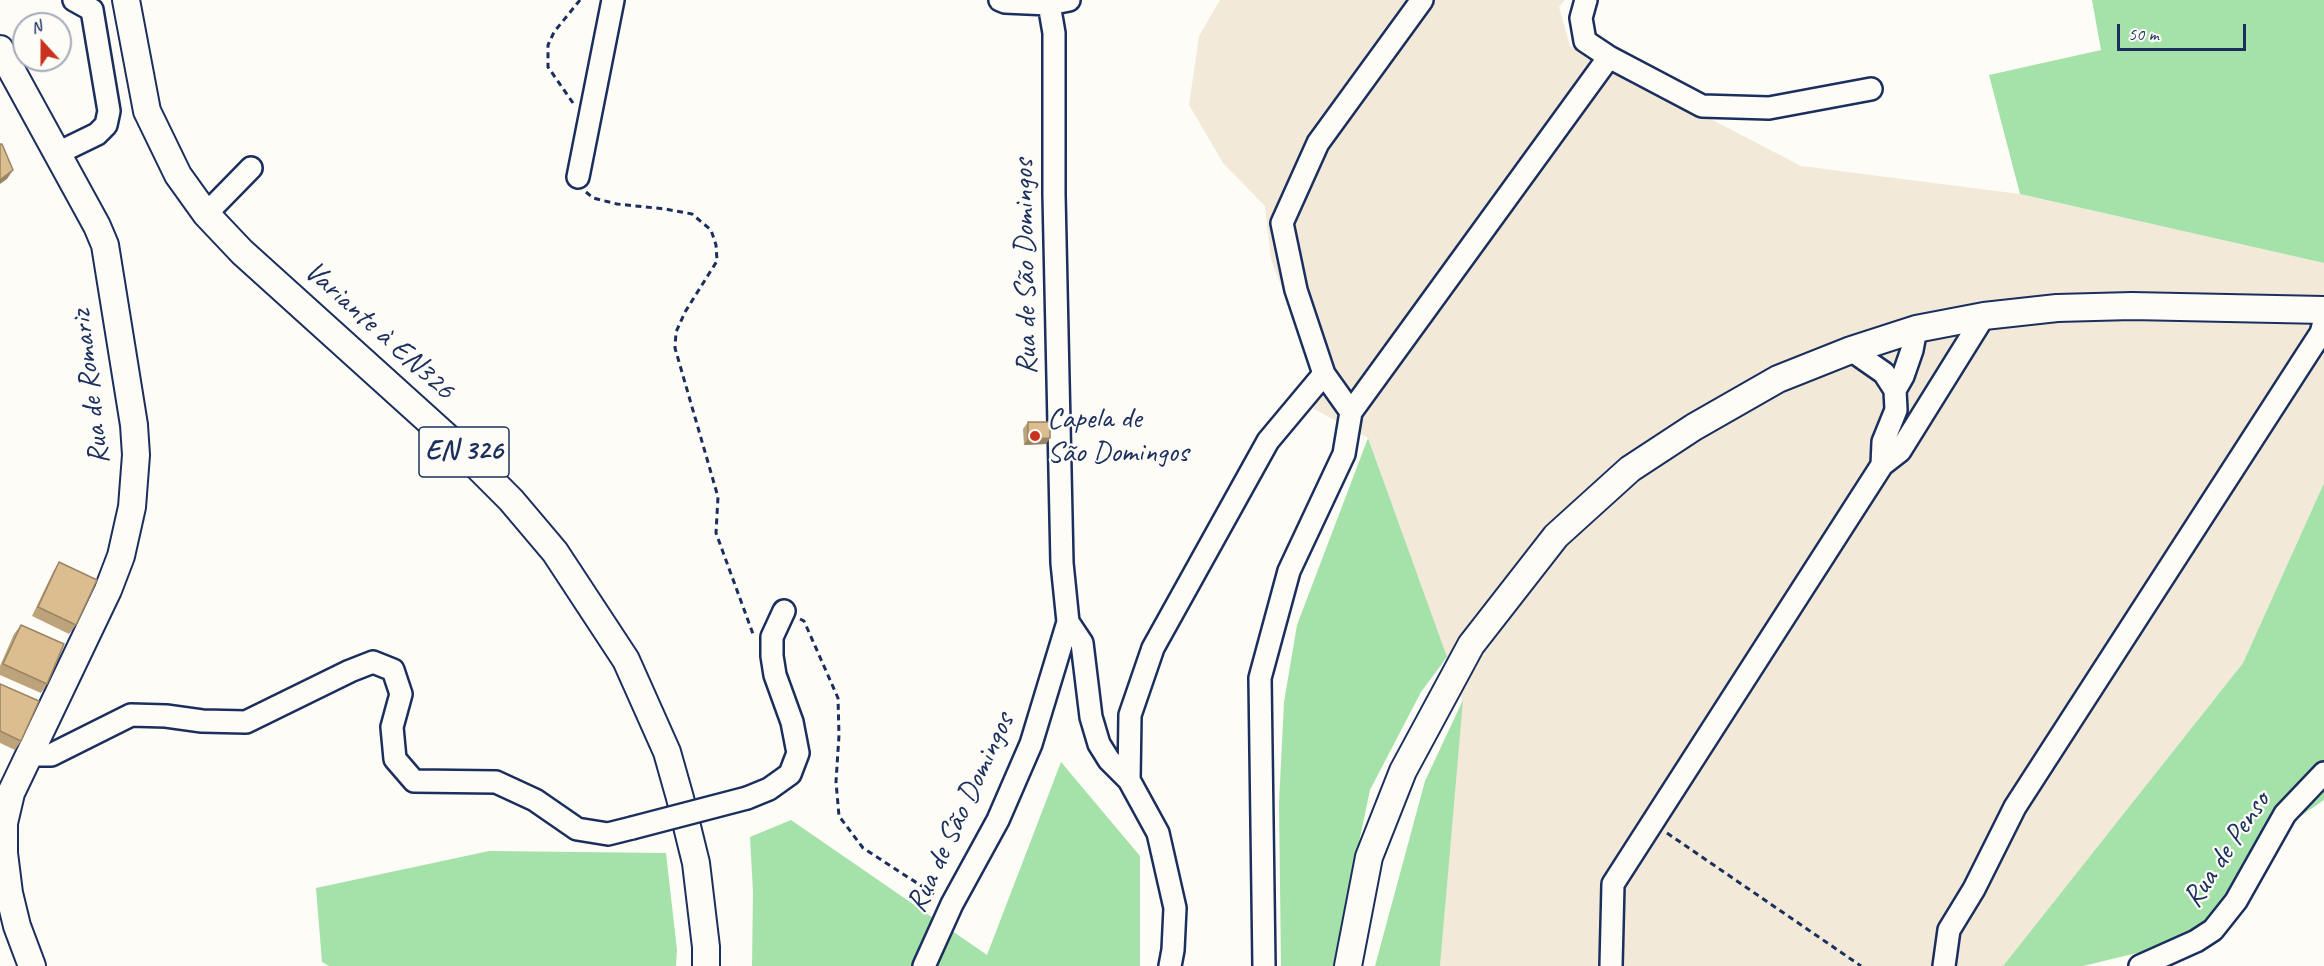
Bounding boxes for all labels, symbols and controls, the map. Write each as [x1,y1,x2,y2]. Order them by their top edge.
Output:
north arrow [12,12,72,72]
scale bar [2120,12,2249,50]
text: N [28,16,44,38]
text: 50 m [2128,23,2159,45]
street label: Rua de São Domingos [1006,159,1046,375]
street label: Variante à EN326 [296,254,462,408]
street label: Rua de Romariz [64,308,118,466]
place label: Capela de São Domingos [1047,401,1188,472]
road number: EN 326 [419,427,509,477]
marker: Capela de São Domingos [1028,429,1042,443]
street label: Rua de São Domingos [899,708,1023,918]
street label: Rua de Penso [2175,785,2279,915]

